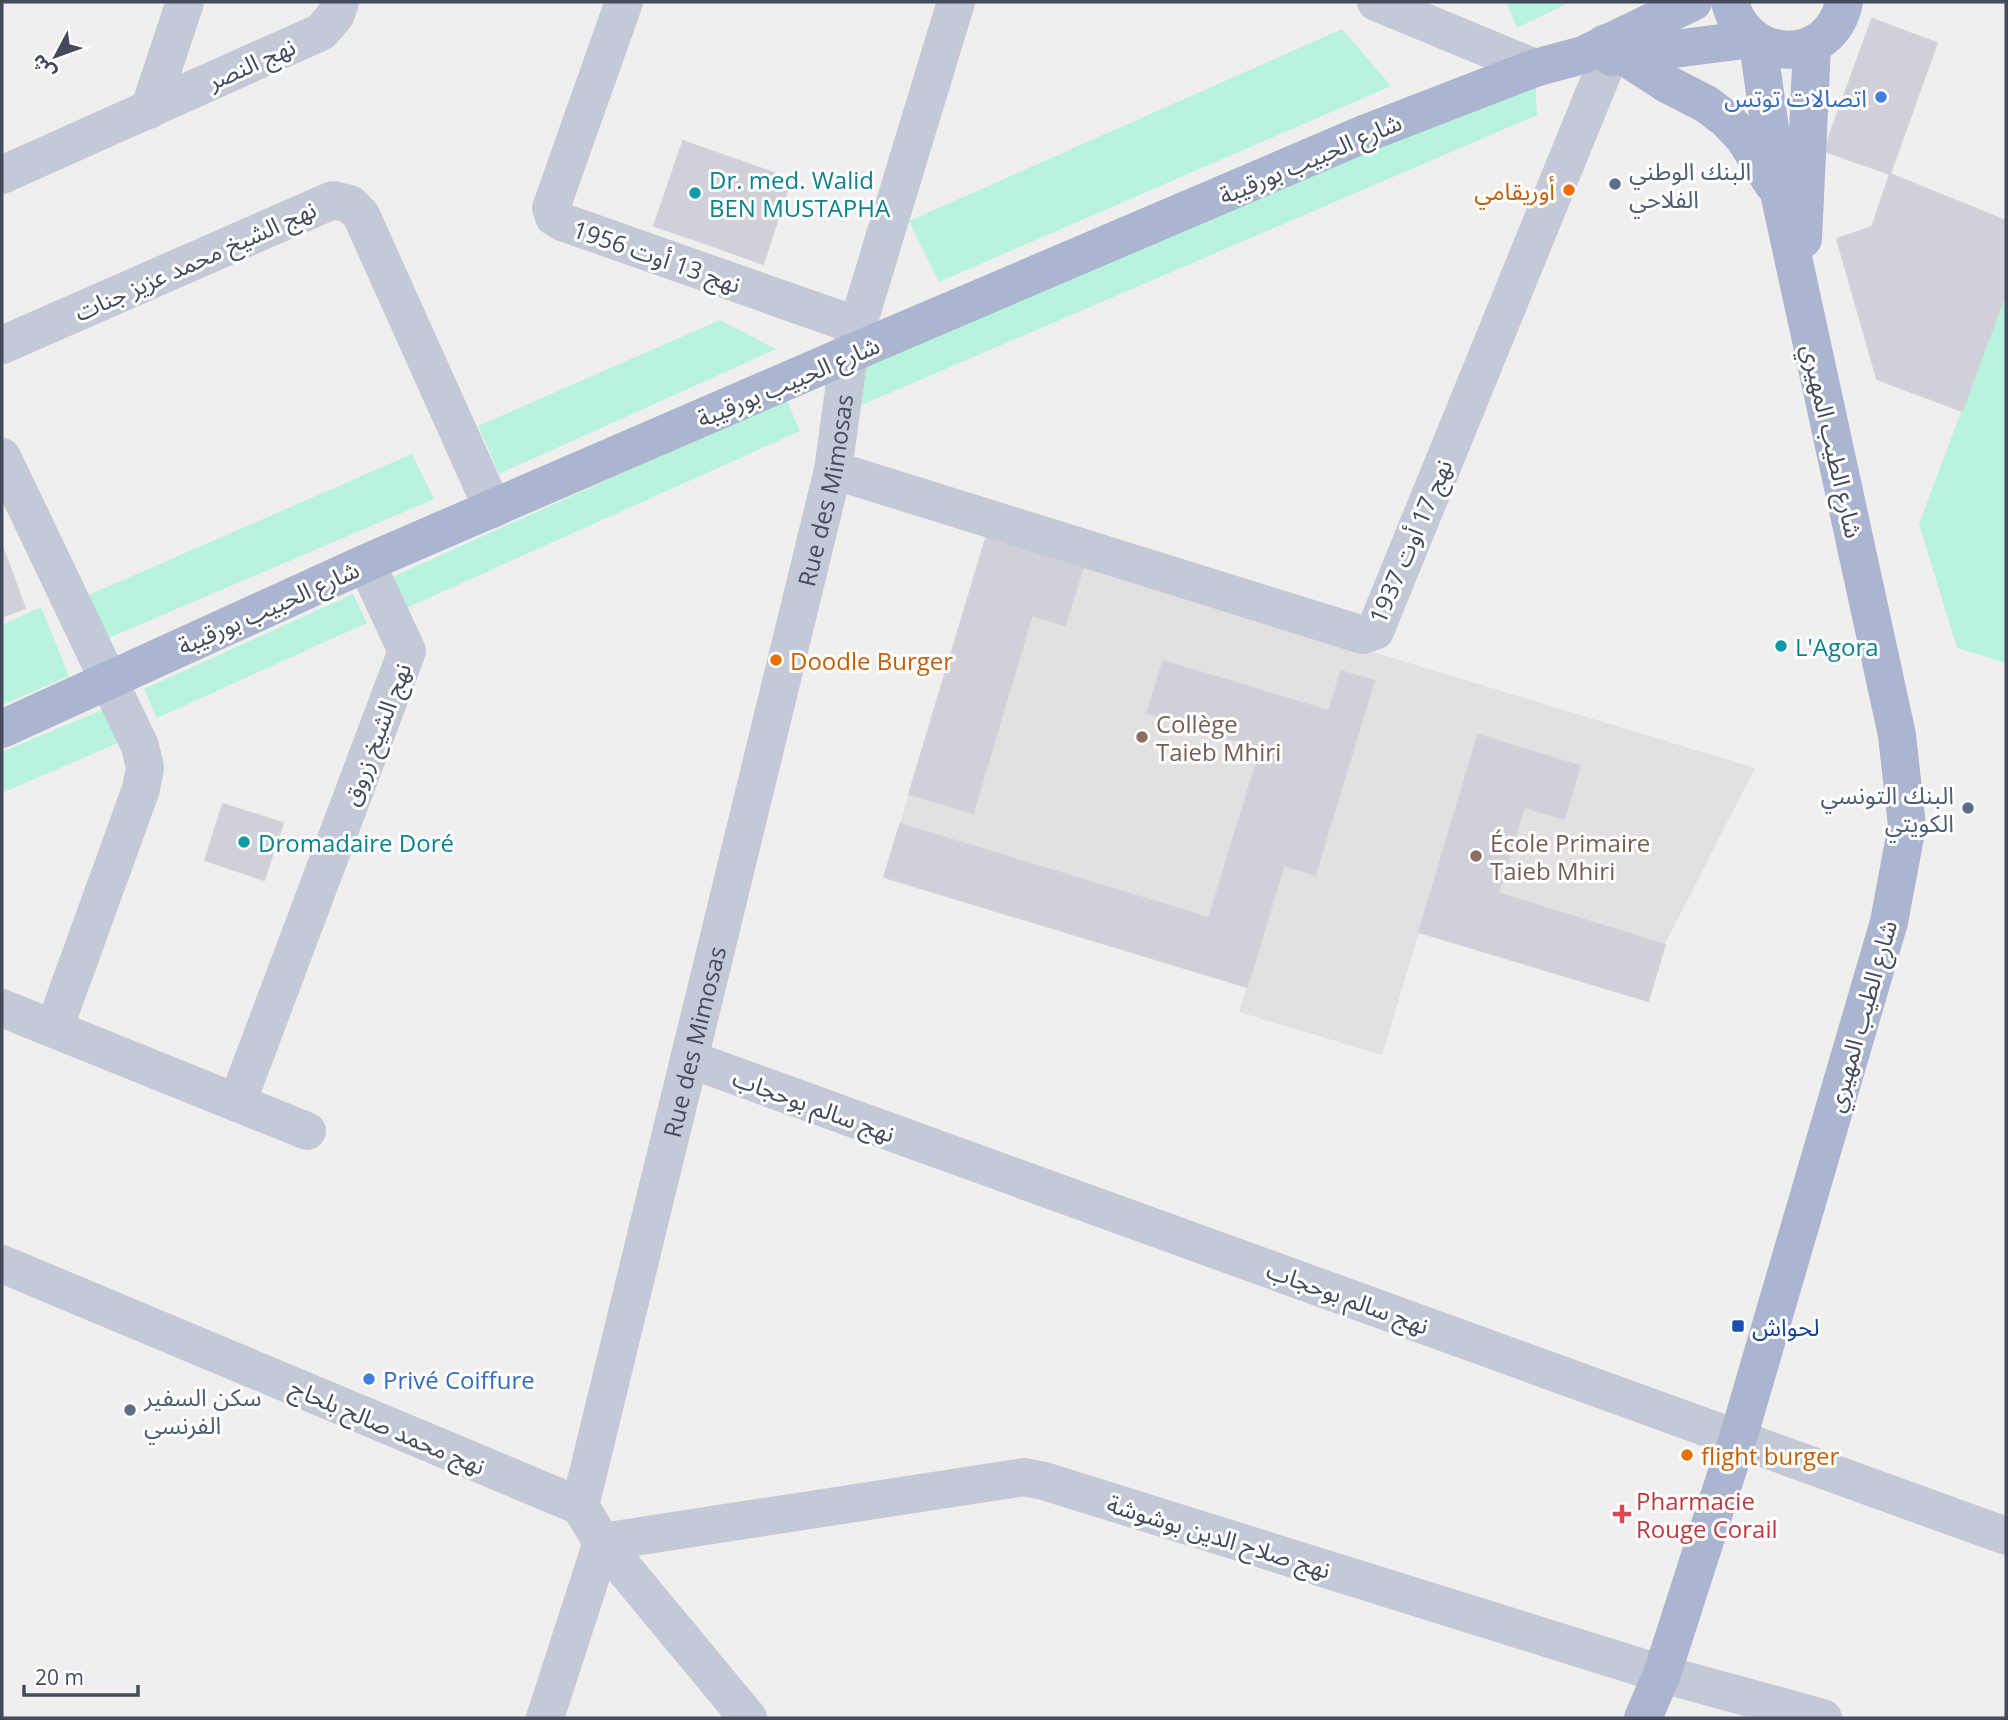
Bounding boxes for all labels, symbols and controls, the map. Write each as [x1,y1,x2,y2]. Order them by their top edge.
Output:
north arrow [21,21,91,91]
street label: نهج النصر [201,29,301,99]
text: ش [25,49,62,86]
place label: اتصالات توتس [1724,81,1867,114]
marker: اتصالات توتس [1873,89,1889,105]
street label: شارع الحبيب بورقيبة [1214,105,1407,213]
place label: البنك الوطني الفلاحي [1629,154,1751,218]
place label: Dr. med. Walid BEN MUSTAPHA [709,163,891,224]
place label: أوريقامي [1474,174,1555,210]
marker: البنك الوطني الفلاحي [1607,176,1623,192]
marker: أوريقامي [1561,182,1577,198]
marker: Dr. med. Walid BEN MUSTAPHA [687,185,703,201]
street label: نهج الشيخ محمد عزيز جنات [69,192,322,330]
street label: نهج 13 أوت 1956 [568,212,745,302]
street label: شارع الحبيب بورقيبة [692,328,885,436]
street label: شارع الطيب المهيري [1791,341,1871,542]
street label: Rue des Mimosas [789,392,860,590]
street label: نهج 17 أوت 1937 [1361,454,1461,629]
street label: شارع الحبيب بورقيبة [172,552,365,664]
place label: L'Agora [1795,630,1879,663]
marker: L'Agora [1773,638,1789,654]
place label: Doodle Burger [790,644,953,677]
marker: Doodle Burger [768,652,784,668]
street label: نهج الشيخ زروق [334,658,420,811]
place label: Collège Taieb Mhiri [1156,707,1281,768]
marker: Collège Taieb Mhiri [1134,729,1150,745]
place label: البنك التونسي الكويتي [1820,778,1954,842]
marker: البنك التونسي الكويتي [1960,800,1976,816]
place label: Dromadaire Doré [258,826,454,859]
place label: École Primaire Taieb Mhiri [1490,826,1650,887]
marker: Dromadaire Doré [236,834,252,850]
marker: École Primaire Taieb Mhiri [1468,848,1484,864]
street label: شارع الطيب المهيري [1818,916,1908,1117]
street label: Rue des Mimosas [654,943,733,1140]
street label: نهج سالم بوحجاب [728,1060,900,1151]
street label: نهج سالم بوحجاب [1262,1252,1434,1343]
place label: لحواش [1752,1310,1820,1343]
marker: لحواش [1730,1318,1746,1334]
place label: Privé Coiffure [383,1363,535,1396]
street label: نهج محمد صالح بلحاج [284,1370,491,1484]
marker: Privé Coiffure [361,1371,377,1387]
place label: سكن السفير الفرنسي [143,1380,261,1444]
marker: سكن السفير الفرنسي [122,1402,138,1418]
place label: flight burger [1701,1439,1839,1472]
marker: flight burger [1679,1447,1695,1463]
place label: Pharmacie Rouge Corail [1636,1484,1778,1545]
street label: نهج صلاح الدين بوشوشة [1103,1486,1335,1588]
marker: Pharmacie Rouge Corail [1614,1506,1630,1522]
scale bar [24,1654,138,1698]
text: 20 m [35,1663,84,1691]

